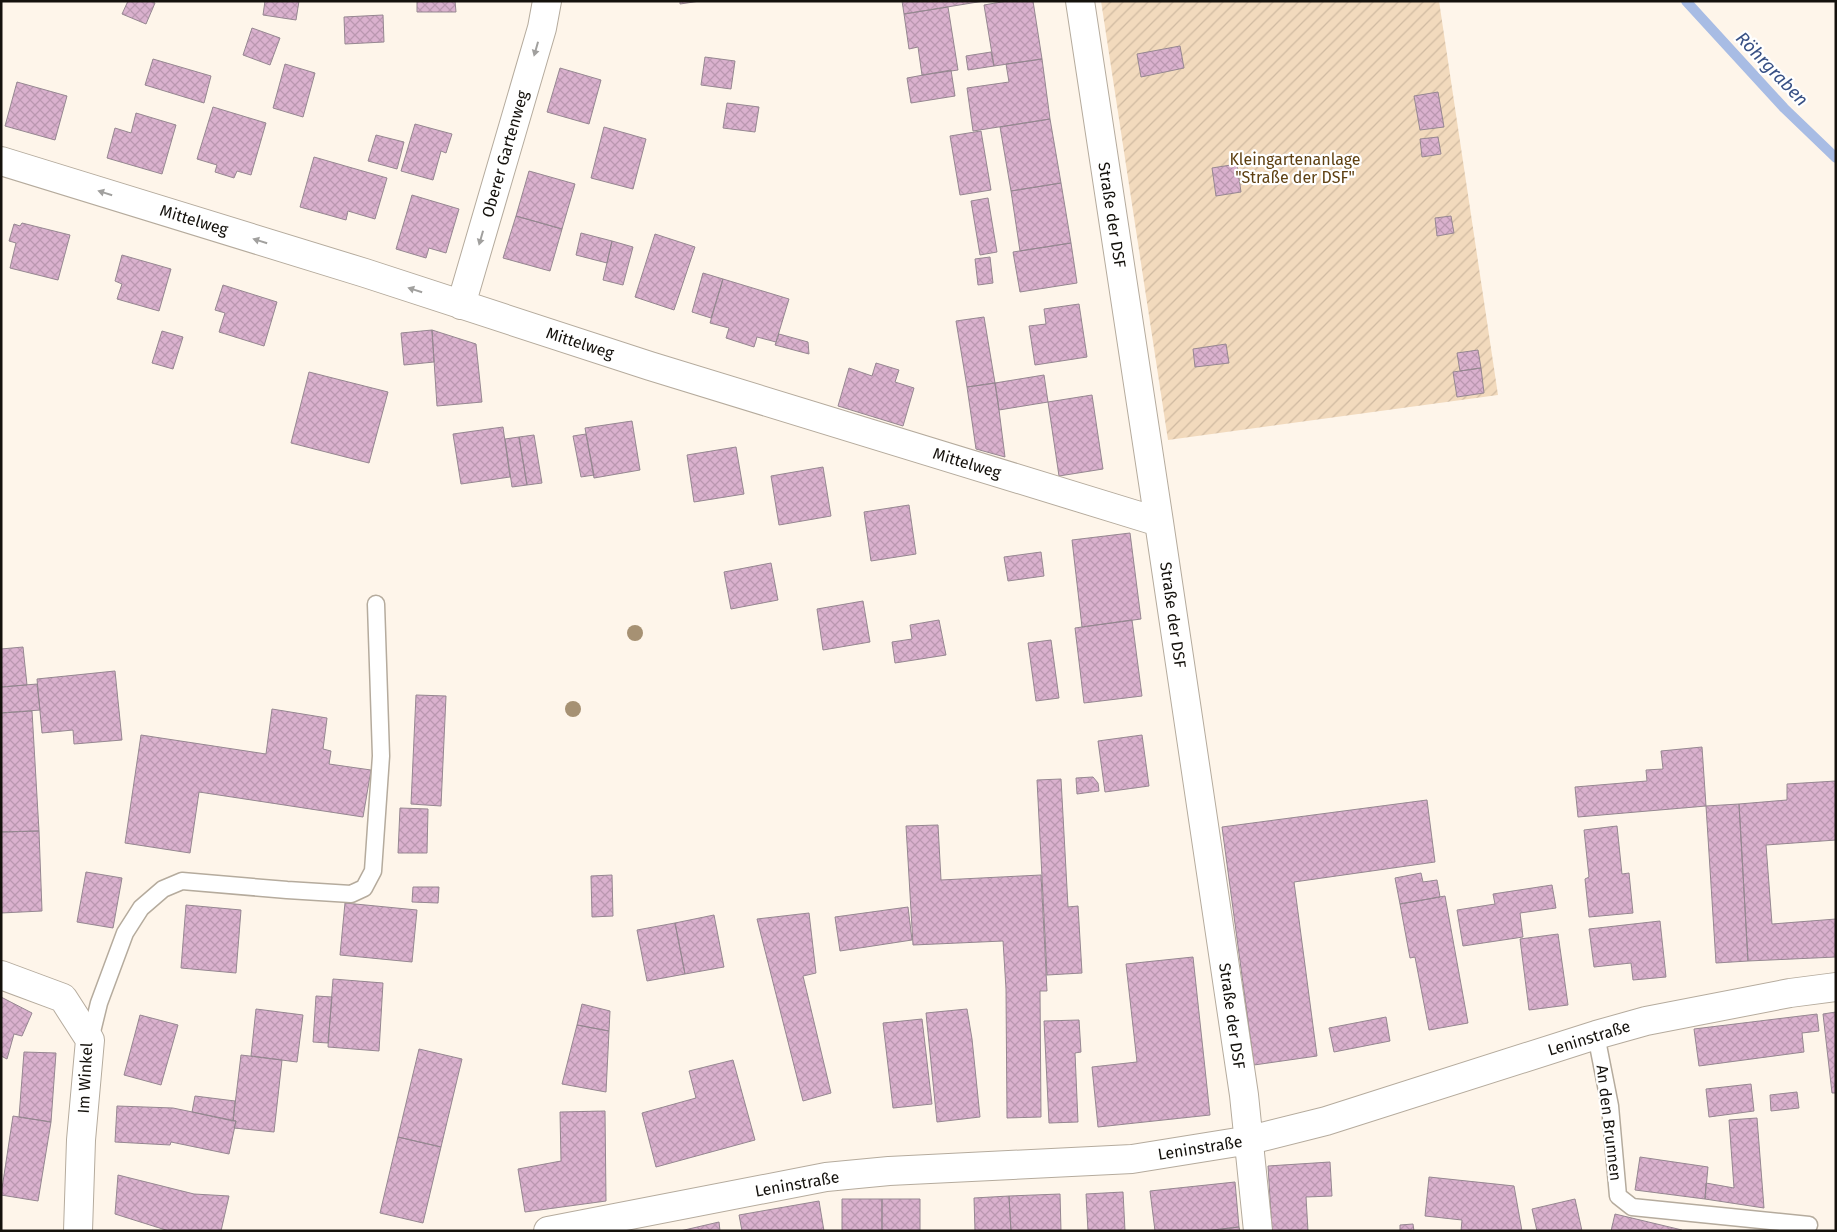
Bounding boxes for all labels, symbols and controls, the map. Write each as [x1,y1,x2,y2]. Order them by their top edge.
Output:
water label: Röhrgraben [1731,27,1813,111]
one-way arrow [531,41,539,56]
street label: Oberer Gartenweg [478,88,532,220]
park label: Kleingartenanlage "Straße der DSF" [1229,150,1361,187]
street label: Straße der DSF [1094,161,1130,269]
one-way arrow [97,188,112,196]
street label: Mittelweg [158,201,231,240]
one-way arrow [476,231,484,246]
one-way arrow [252,236,267,244]
one-way arrow [407,286,422,294]
street label: Mittelweg [544,323,617,363]
street label: Mittelweg [931,444,1004,483]
street label: Straße der DSF [1156,561,1190,669]
street label: Straße der DSF [1215,962,1249,1070]
street label: Leninstraße [1545,1016,1633,1060]
street label: Im Winkel [74,1042,96,1114]
street label: An den Brunnen [1592,1064,1626,1182]
street label: Leninstraße [1156,1132,1244,1164]
street label: Leninstraße [753,1167,841,1201]

